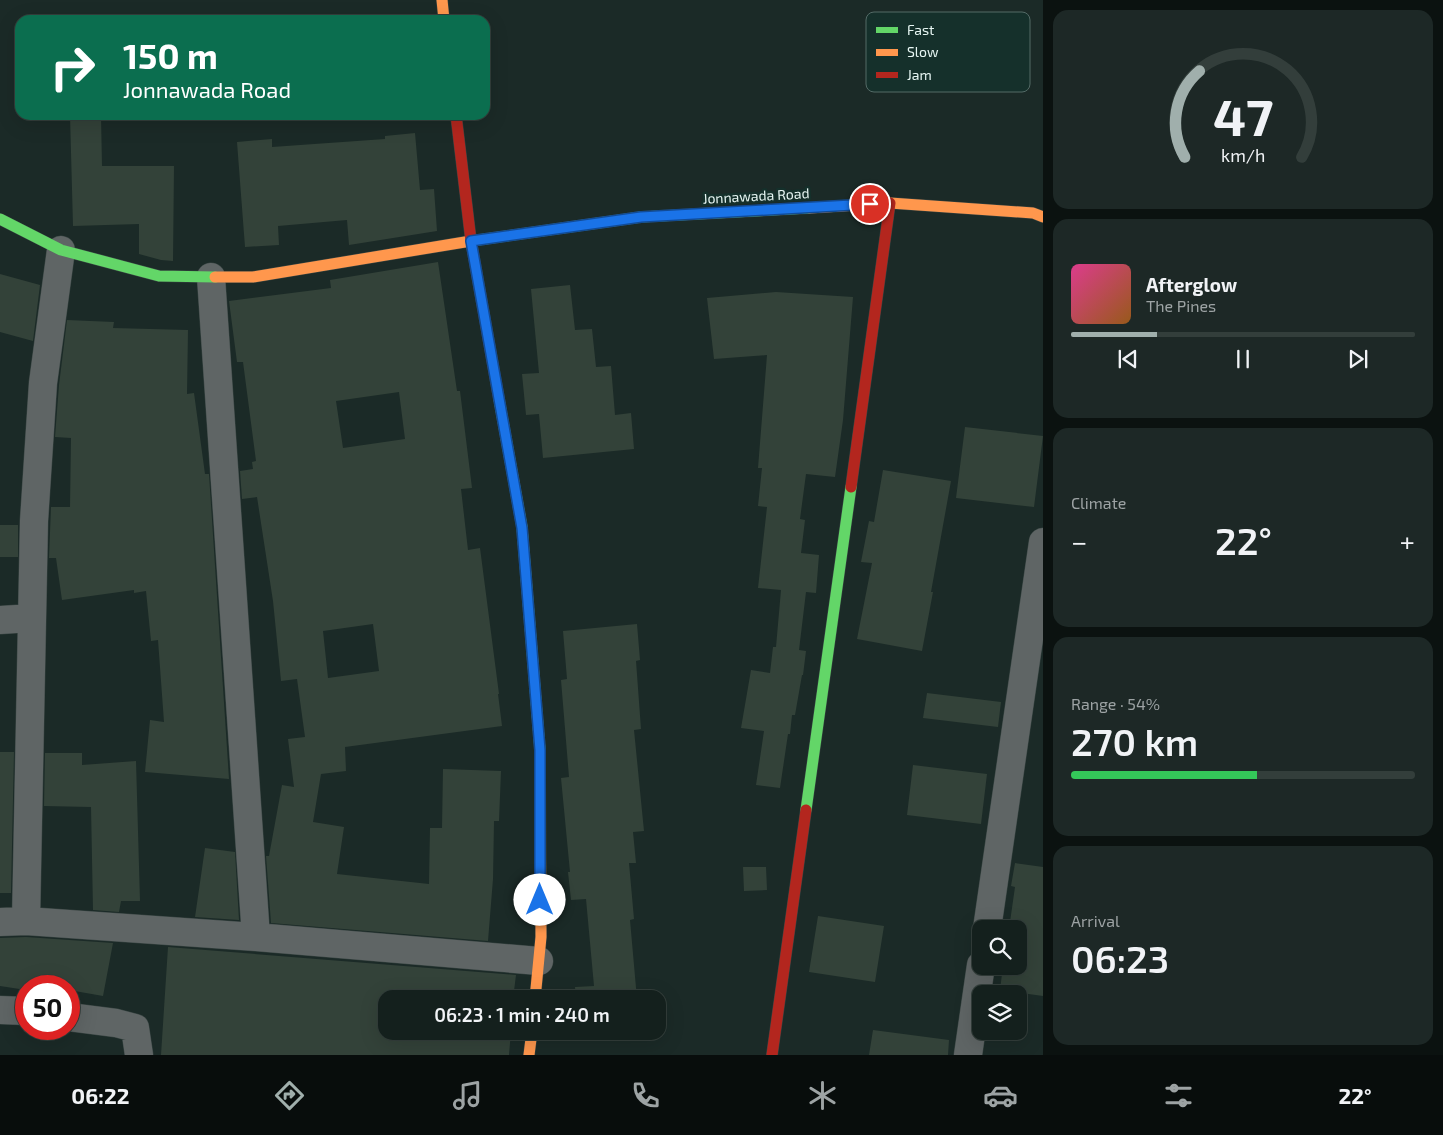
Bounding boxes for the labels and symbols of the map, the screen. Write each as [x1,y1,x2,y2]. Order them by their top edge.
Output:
legend [866,12,1030,92]
text: Fast [907,21,934,38]
text: Slow [907,43,939,60]
text: Jam [907,66,932,83]
pin [849,183,891,225]
street label: Jonnawada Road [702,184,810,207]
position arrow [513,873,565,925]
speed limit sign: 50 [15,975,80,1040]

